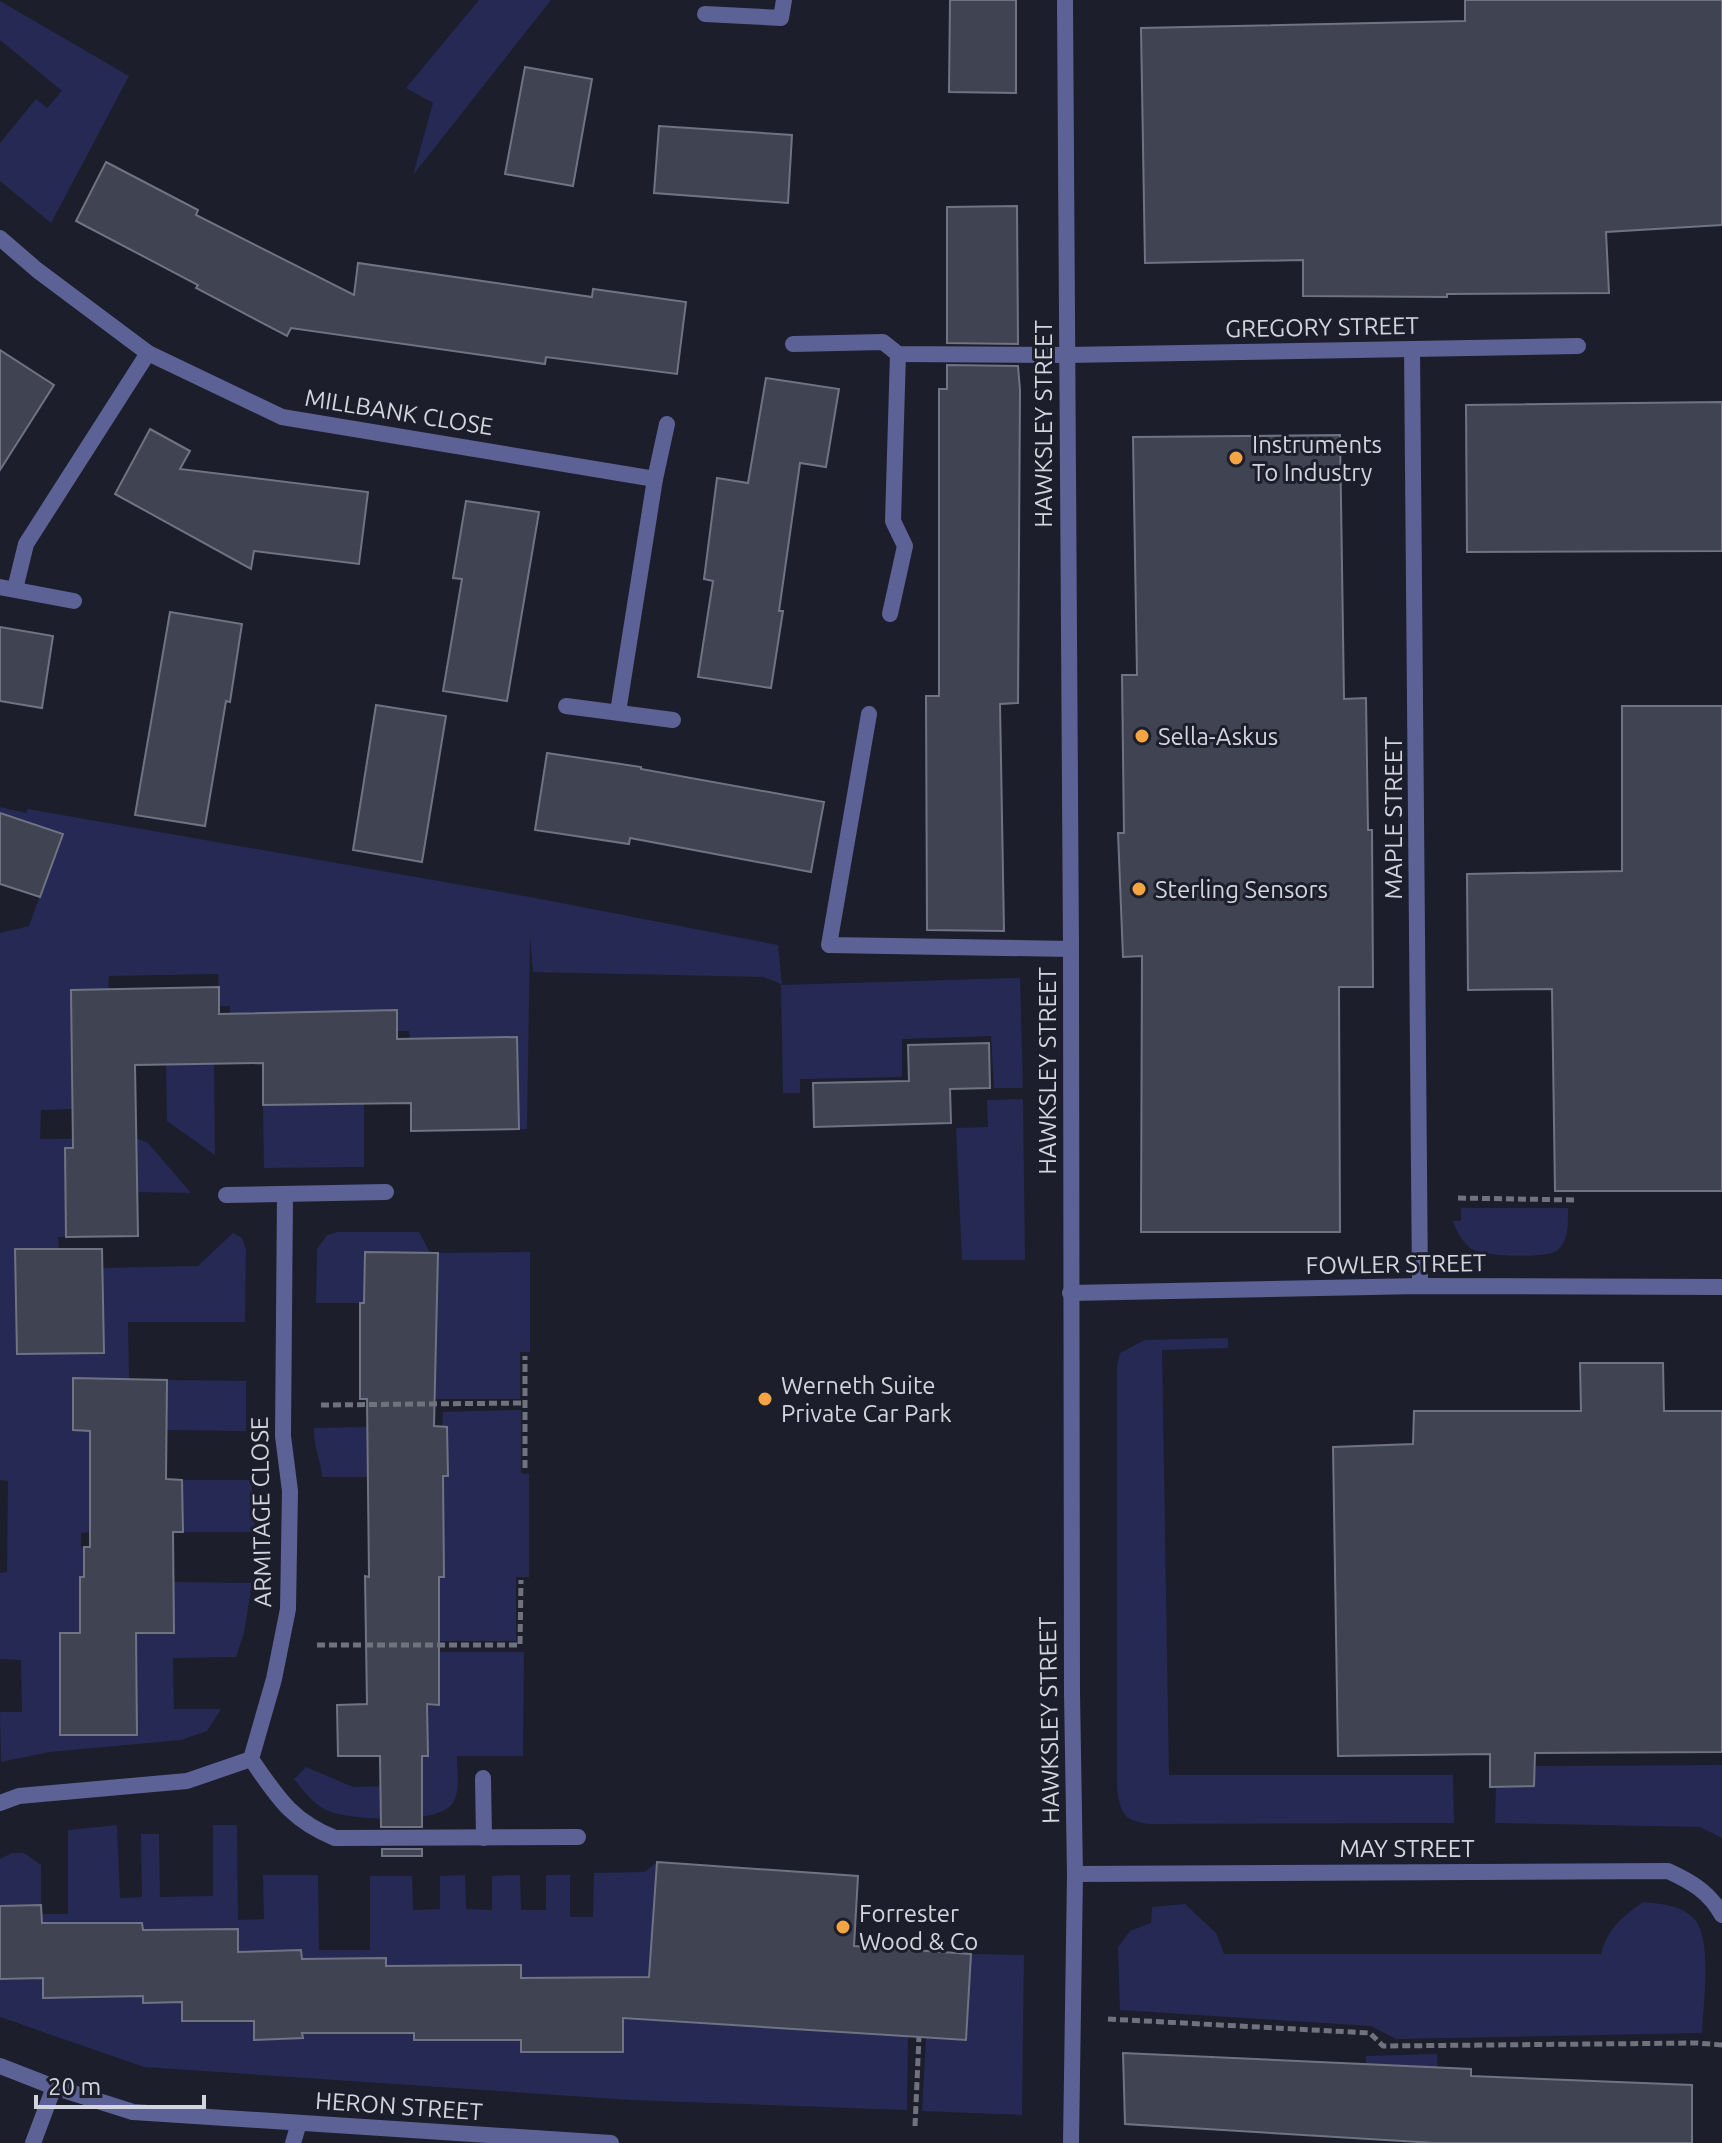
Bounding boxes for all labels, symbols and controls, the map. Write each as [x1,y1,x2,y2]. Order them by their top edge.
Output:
street label: GREGORY STREET [1225,312,1419,342]
street label: HAWKSLEY STREET [1030,320,1057,528]
street label: MILLBANK CLOSE [303,384,495,440]
place label: Instruments To Industry [1252,431,1382,486]
marker: Instruments To Industry [1227,449,1245,467]
place label: Sella-Askus [1158,723,1278,750]
marker: Sella-Askus [1133,727,1151,745]
street label: MAPLE STREET [1380,736,1407,900]
place label: Sterling Sensors [1155,876,1328,903]
marker: Sterling Sensors [1130,880,1148,898]
street label: HAWKSLEY STREET [1034,967,1061,1175]
street label: FOWLER STREET [1305,1249,1487,1279]
place label: Werneth Suite Private Car Park [781,1372,952,1427]
marker: Werneth Suite Private Car Park [756,1390,774,1408]
street label: ARMITAGE CLOSE [246,1416,276,1608]
street label: HAWKSLEY STREET [1034,1616,1064,1824]
street label: MAY STREET [1339,1835,1475,1862]
place label: Forrester Wood & Co [859,1900,978,1955]
marker: Forrester Wood & Co [834,1918,852,1936]
scale bar [36,2059,204,2109]
text: 20 m [48,2073,101,2100]
street label: HERON STREET [315,2087,483,2125]

